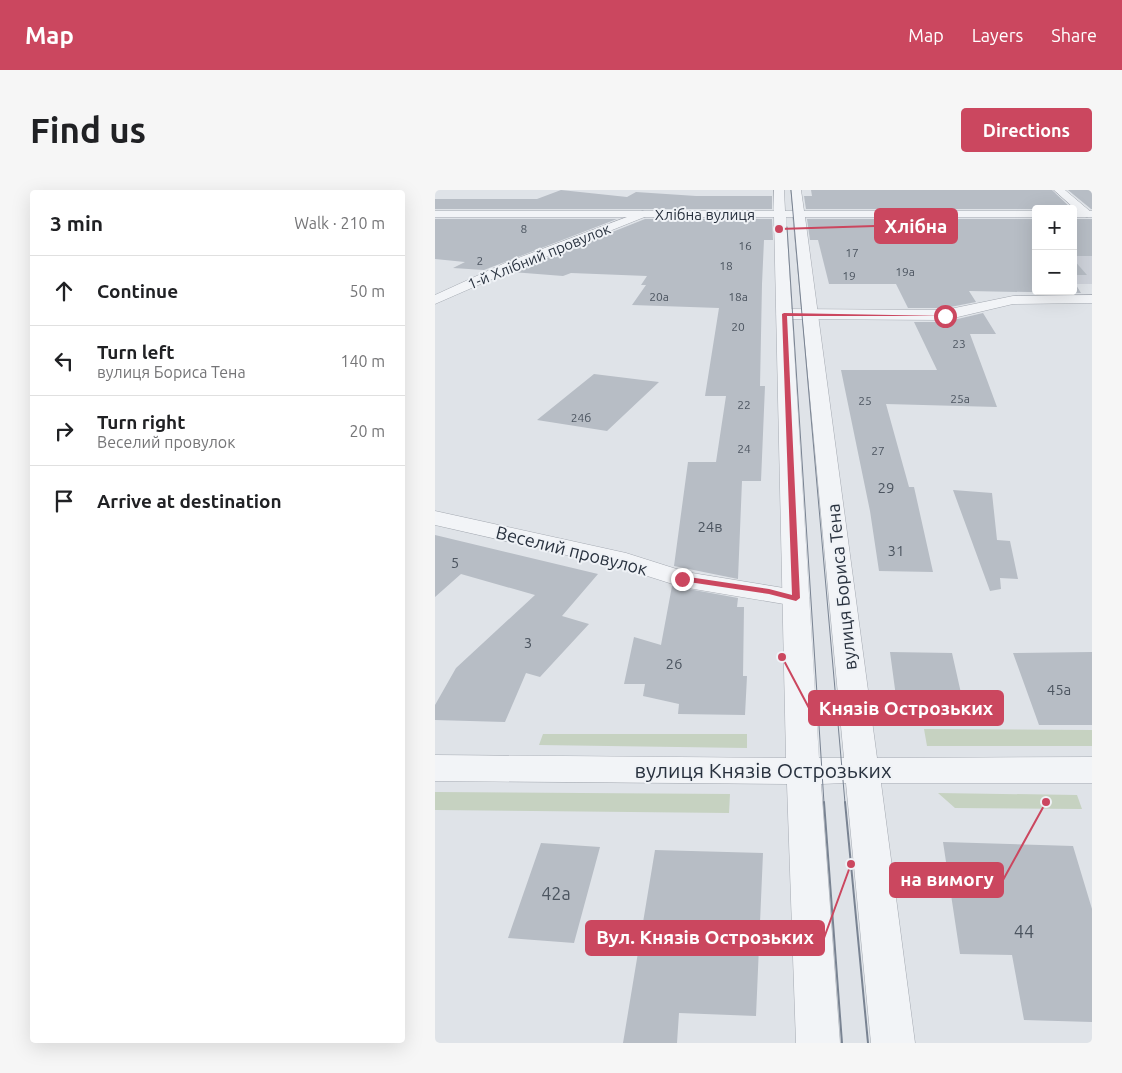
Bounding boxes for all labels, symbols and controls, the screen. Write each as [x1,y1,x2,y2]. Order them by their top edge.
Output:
text: Map [25,22,74,49]
text: Map [908,25,944,45]
text: Layers [972,25,1023,45]
text: Share [1051,25,1097,45]
button: Directions [961,108,1092,152]
text: Find us [30,110,146,150]
map controls [1032,205,1077,295]
button: + [1032,205,1077,250]
street label: Хлібна вулиця [655,206,755,223]
callout: Хлібна [875,209,957,243]
text: 3 min [50,211,103,235]
text: Walk · 210 m [294,214,385,232]
text: Хлібна [885,215,947,237]
street label: 1-й Хлібний провулок [465,219,613,292]
house number: 8 [521,222,528,235]
house number: 16 [738,239,752,252]
house number: 17 [845,246,859,259]
button: − [1032,250,1077,295]
house number: 2 [477,254,483,267]
house number: 18 [719,259,733,272]
house number: 19а [895,265,915,278]
house number: 19 [842,269,856,282]
icon: ahead [50,277,78,305]
text: Continue [97,280,178,302]
text: 50 m [349,282,385,300]
house number: 20а [649,290,669,303]
house number: 18а [728,290,748,303]
route start [934,305,957,328]
house number: 20 [731,320,745,333]
house number: 23 [952,337,966,350]
text: Turn left [97,341,175,363]
icon: left [50,347,78,375]
text: 140 m [340,352,385,370]
text: вулиця Бориса Тена [97,363,246,381]
house number: 25а [950,392,970,405]
house number: 25 [858,394,872,407]
house number: 22 [737,398,751,411]
text: Turn right [97,411,185,433]
house number: 24б [571,411,591,424]
icon: right [50,417,78,445]
text: 20 m [349,422,385,440]
text: Веселий провулок [97,433,235,451]
house number: 24 [737,442,751,455]
house number: 27 [871,444,885,457]
house number: 29 [878,479,894,496]
icon: arrive [50,487,78,515]
text: Arrive at destination [97,490,282,512]
street label: вулиця Бориса Тена [822,503,860,671]
house number: 24в [697,518,723,535]
street label: Веселий провулок [494,521,650,579]
house number: 31 [888,542,904,559]
house number: 5 [451,554,459,571]
route end [671,568,694,591]
house number: 3 [524,634,532,651]
house number: 26 [666,655,682,672]
house number: 45а [1047,681,1071,698]
callout: Князів Острозьких [809,691,1003,725]
text: Князів Острозьких [819,697,994,719]
street label: вулиця Князів Острозьких [634,758,892,782]
callout: на вимогу [890,863,1003,897]
text: на вимогу [900,868,994,890]
house number: 42а [541,883,571,903]
callout: Вул. Князів Острозьких [586,921,824,955]
house number: 44 [1014,921,1034,941]
text: Вул. Князів Острозьких [596,926,814,948]

